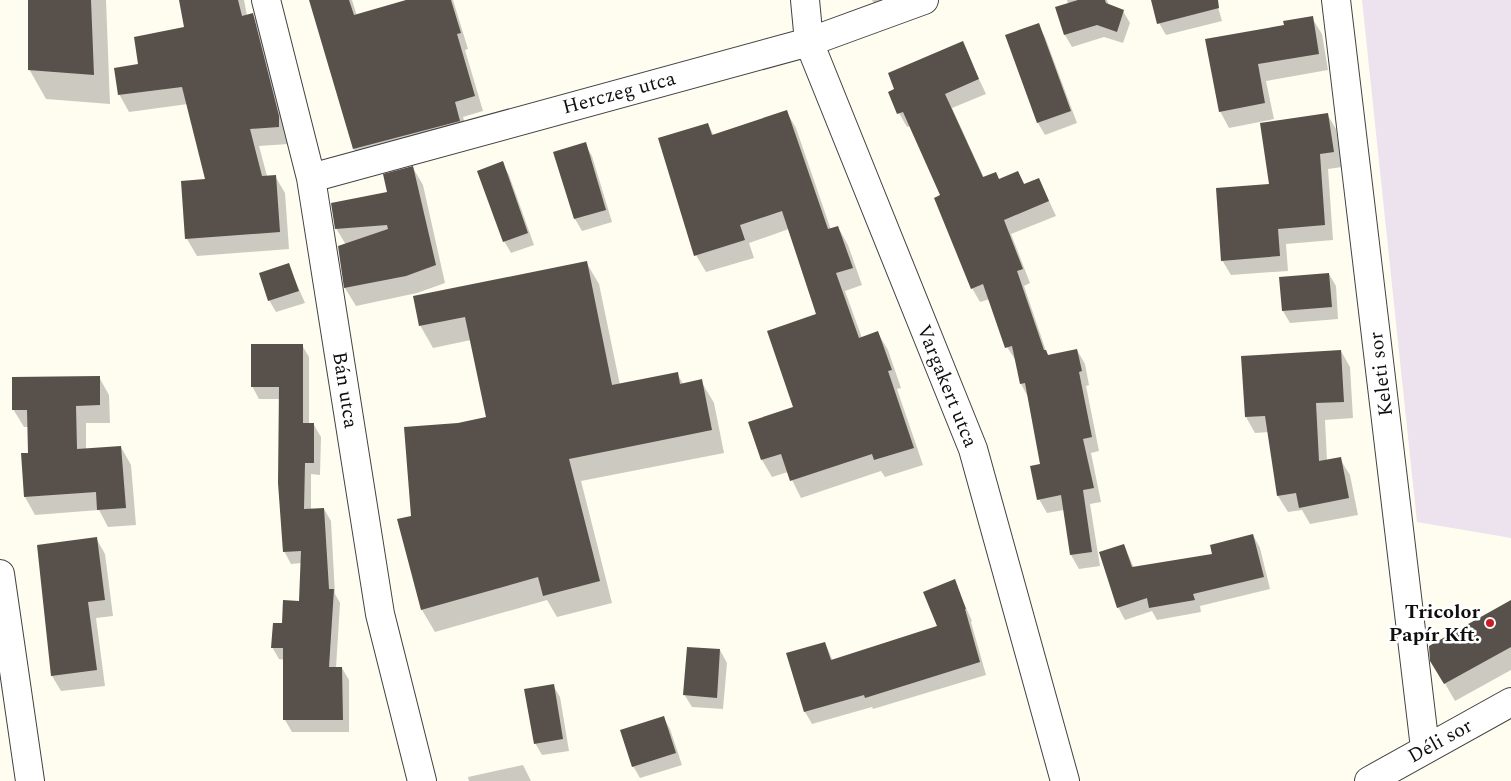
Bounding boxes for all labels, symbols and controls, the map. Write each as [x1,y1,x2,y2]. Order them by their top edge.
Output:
street label: Herczeg utca [559,63,679,123]
street label: Vargakert utca [909,320,985,452]
street label: Keleti sor [1361,330,1401,418]
street label: Bán utca [324,350,366,431]
place label: Tricolor Papír Kft. [1389,597,1480,650]
marker: Tricolor Papír Kft. [1484,617,1496,629]
street label: Déli sor [1402,711,1478,771]

